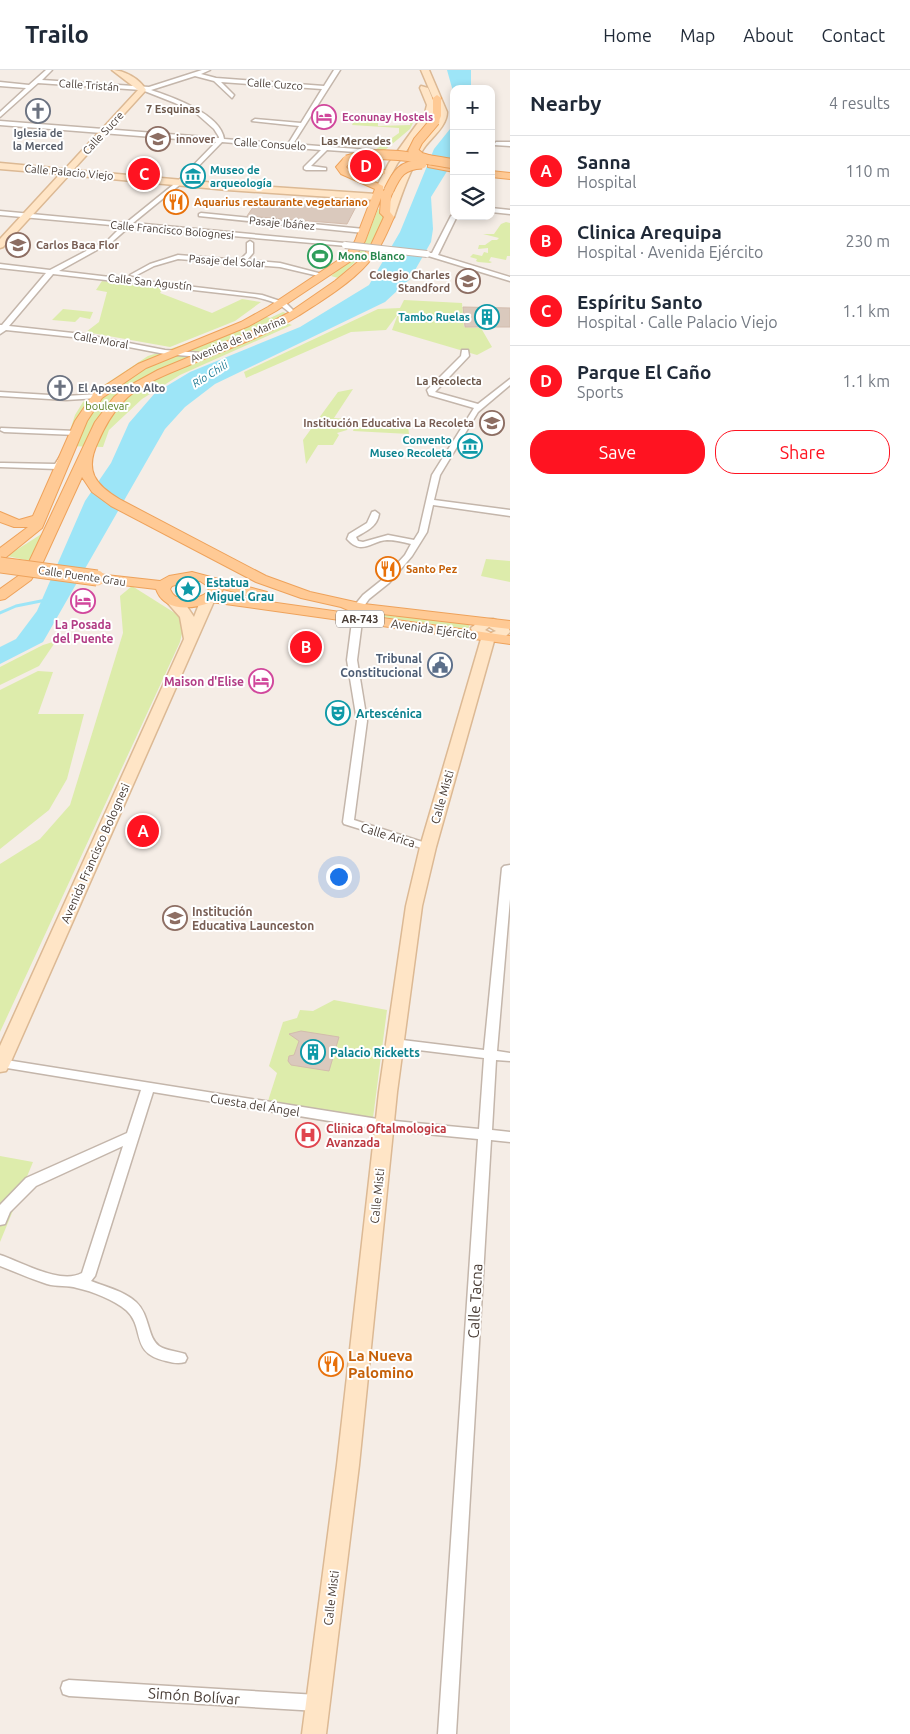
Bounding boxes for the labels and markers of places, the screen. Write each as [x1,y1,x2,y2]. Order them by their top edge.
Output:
church icon: Iglesia de la Merced [25,98,51,124]
hotel icon: Econunay Hostels [311,104,337,130]
place label: Econunay Hostels [342,111,433,123]
school or university icon: innover [145,126,171,152]
place label: Iglesia de la Merced [13,127,63,152]
place label: innover [176,133,216,145]
pin: D [350,147,382,185]
pin: C [128,155,160,193]
museum icon: Museo de arqueología [180,163,206,189]
place label: Museo de arqueología [210,164,272,189]
restaurant icon: Aquarius restaurante vegetariano [163,189,189,215]
place label: Aquarius restaurante vegetariano [194,196,368,208]
school or university icon: Carlos Baca Flor [5,232,31,258]
place label: Carlos Baca Flor [36,239,120,251]
sports icon: Mono Blanco [307,243,333,269]
place label: Mono Blanco [338,250,405,262]
school or university icon: Colegio Charles Standford [455,268,481,294]
place label: Colegio Charles Standford [369,269,450,294]
building icon: Tambo Ruelas [474,304,500,330]
place label: Tambo Ruelas [398,311,470,323]
church icon: El Aposento Alto [47,375,73,401]
place label: El Aposento Alto [78,382,166,394]
school or university icon: Institución Educativa La Recoleta [479,410,505,436]
place label: Institución Educativa La Recoleta [303,417,474,429]
museum icon: Convento Museo Recoleta [457,433,483,459]
place label: Convento Museo Recoleta [370,434,452,459]
restaurant icon: Santo Pez [375,556,401,582]
place label: Santo Pez [406,563,458,575]
place icon: Estatua Miguel Grau [175,576,201,602]
place label: Estatua Miguel Grau [206,576,274,603]
hotel icon: La Posada del Puente [70,588,96,614]
place label: La Posada del Puente [52,618,114,645]
pin: B [290,628,322,666]
place label: Tribunal Constitucional [340,652,422,679]
public building icon: Tribunal Constitucional [427,652,453,678]
hotel icon: Maison d'Elise [248,668,274,694]
place label: Maison d'Elise [164,675,244,688]
theatre icon: Artescénica [325,700,351,726]
place label: Artescénica [356,707,422,720]
pin: A [127,812,159,850]
school or university icon: Institución Educativa Launceston [162,905,188,931]
place label: Institución Educativa Launceston [192,905,314,932]
building icon: Palacio Ricketts [300,1039,326,1065]
place label: Palacio Ricketts [330,1046,420,1059]
hospital icon: Clinica Oftalmologica Avanzada [295,1122,321,1148]
place label: Clinica Oftalmologica Avanzada [326,1122,447,1149]
place label: La Nueva Palomino [348,1347,414,1381]
restaurant icon: La Nueva Palomino [318,1351,344,1377]

